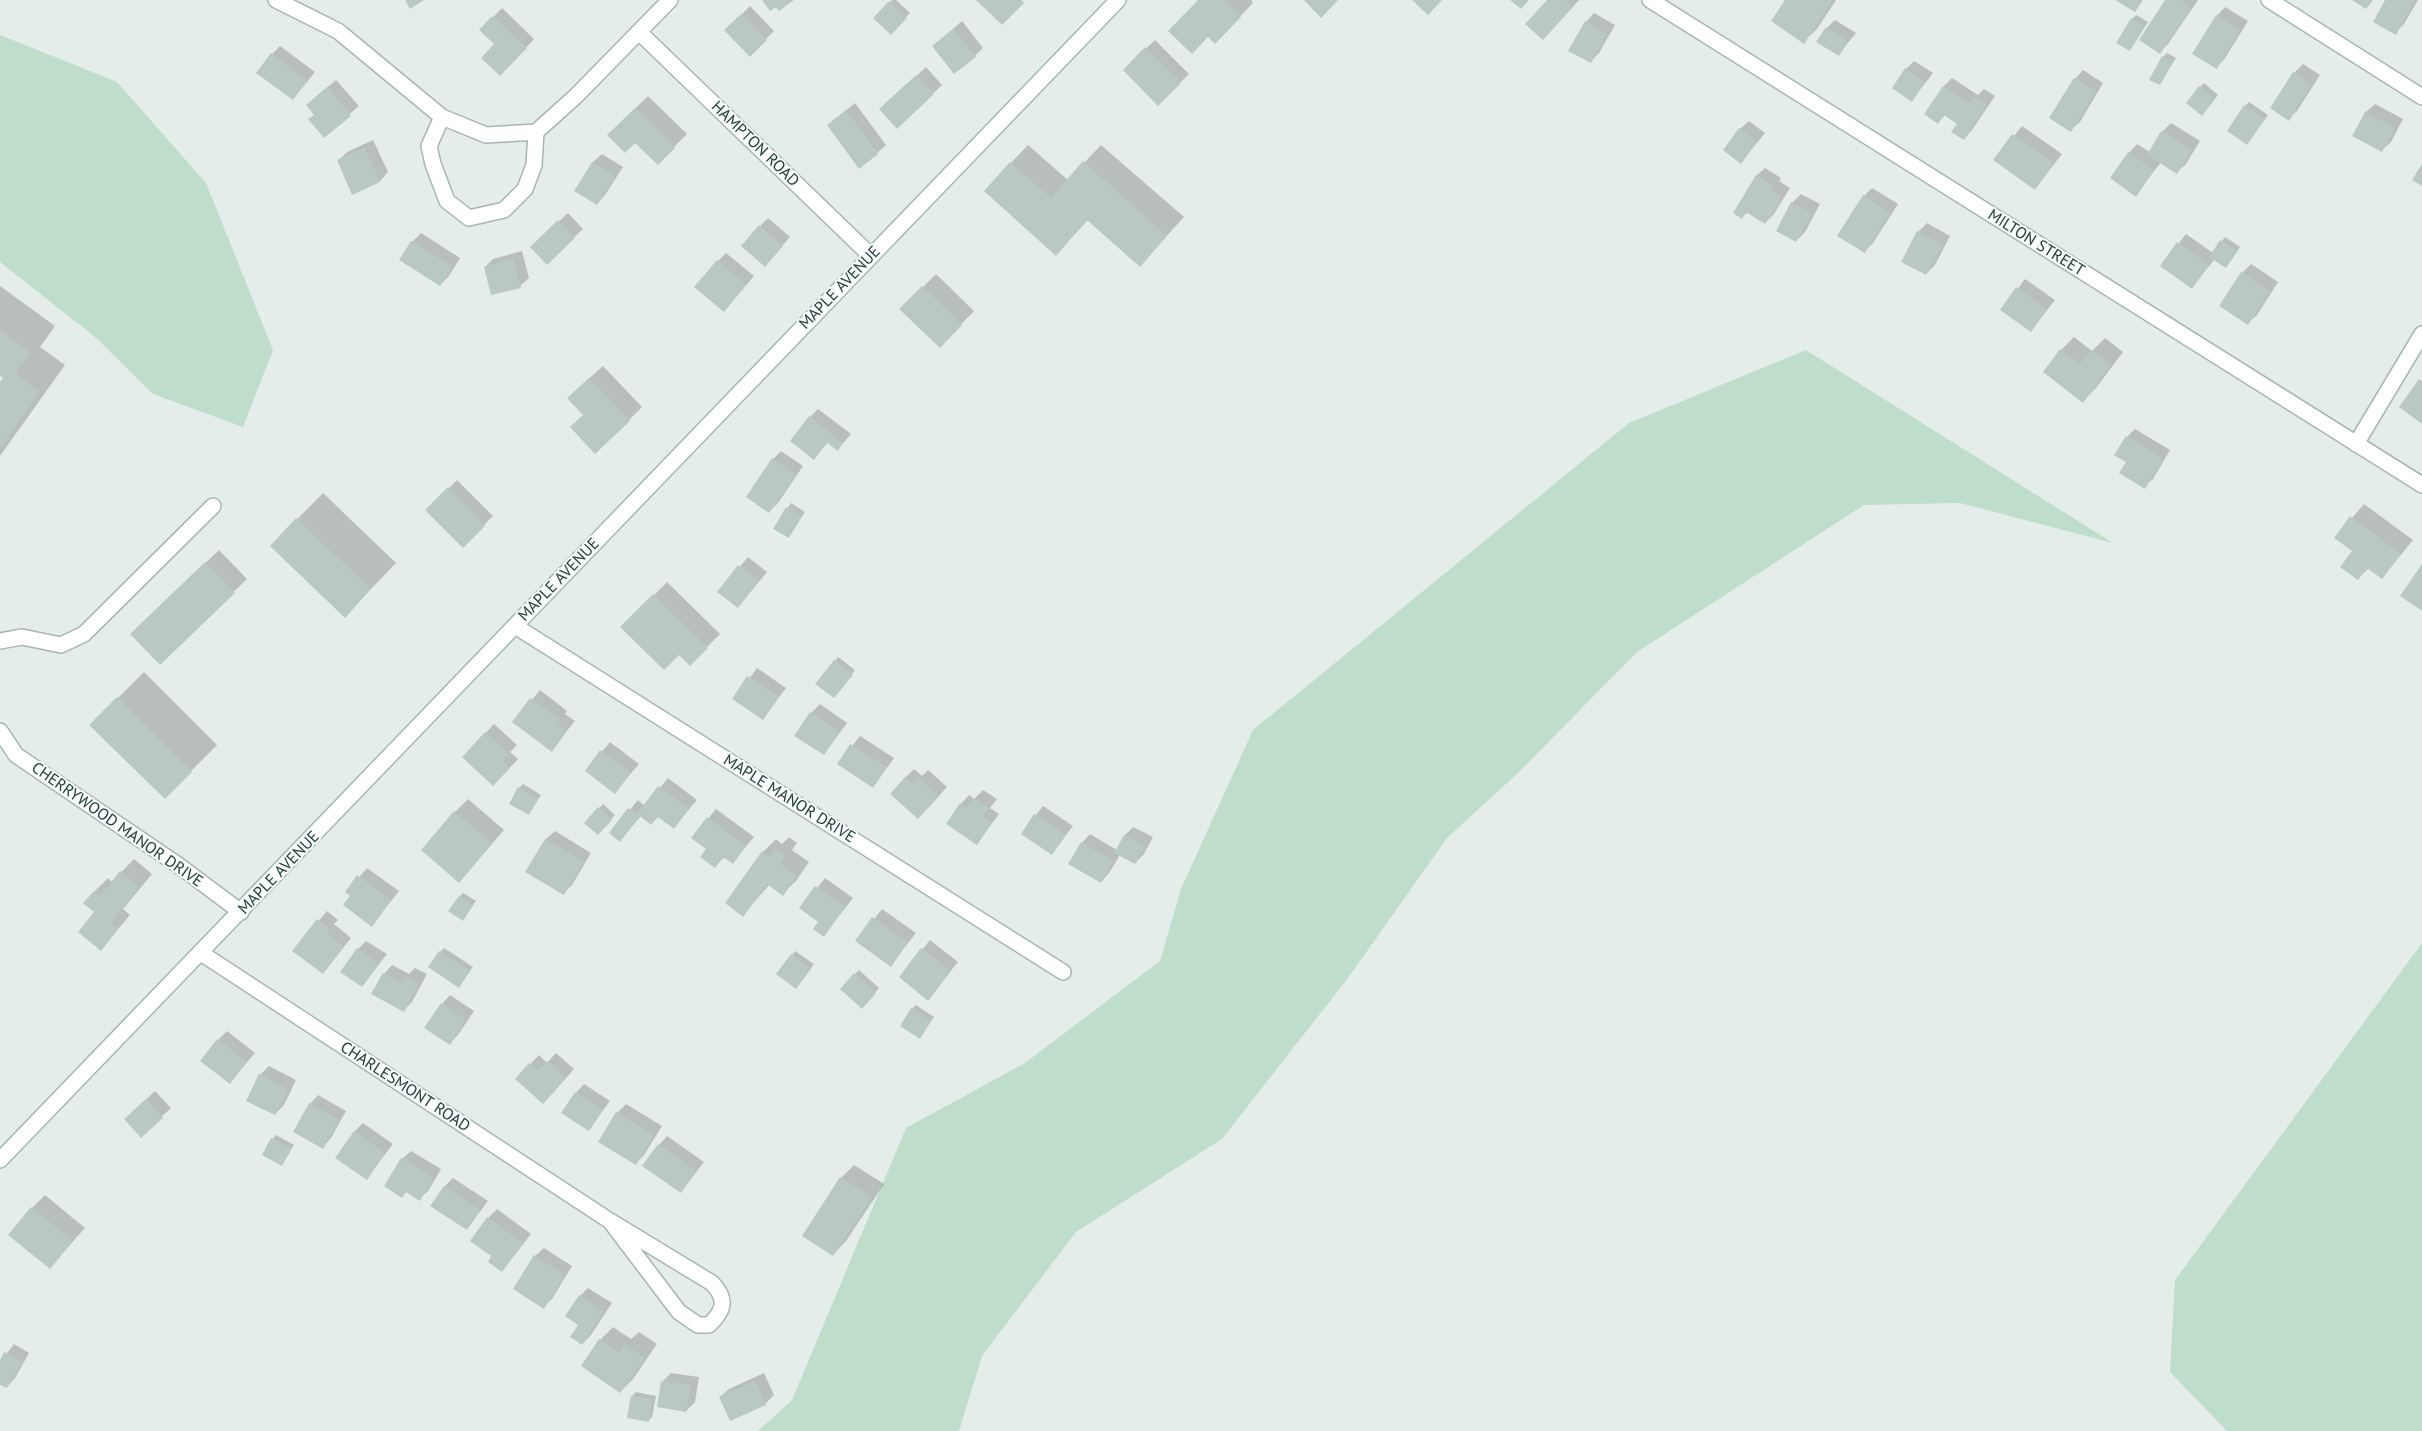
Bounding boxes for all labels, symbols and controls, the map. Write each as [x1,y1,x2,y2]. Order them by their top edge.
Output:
street label: HAMPTON ROAD [707,97,803,191]
street label: MILTON STREET [1984,206,2088,280]
street label: MAPLE AVENUE [796,242,884,334]
street label: MAPLE AVENUE [515,534,603,626]
street label: MAPLE MANOR DRIVE [720,751,858,847]
street label: CHERRYWOOD MANOR DRIVE [28,758,206,892]
street label: MAPLE AVENUE [235,827,323,919]
street label: CHARLESMONT ROAD [337,1038,473,1136]

